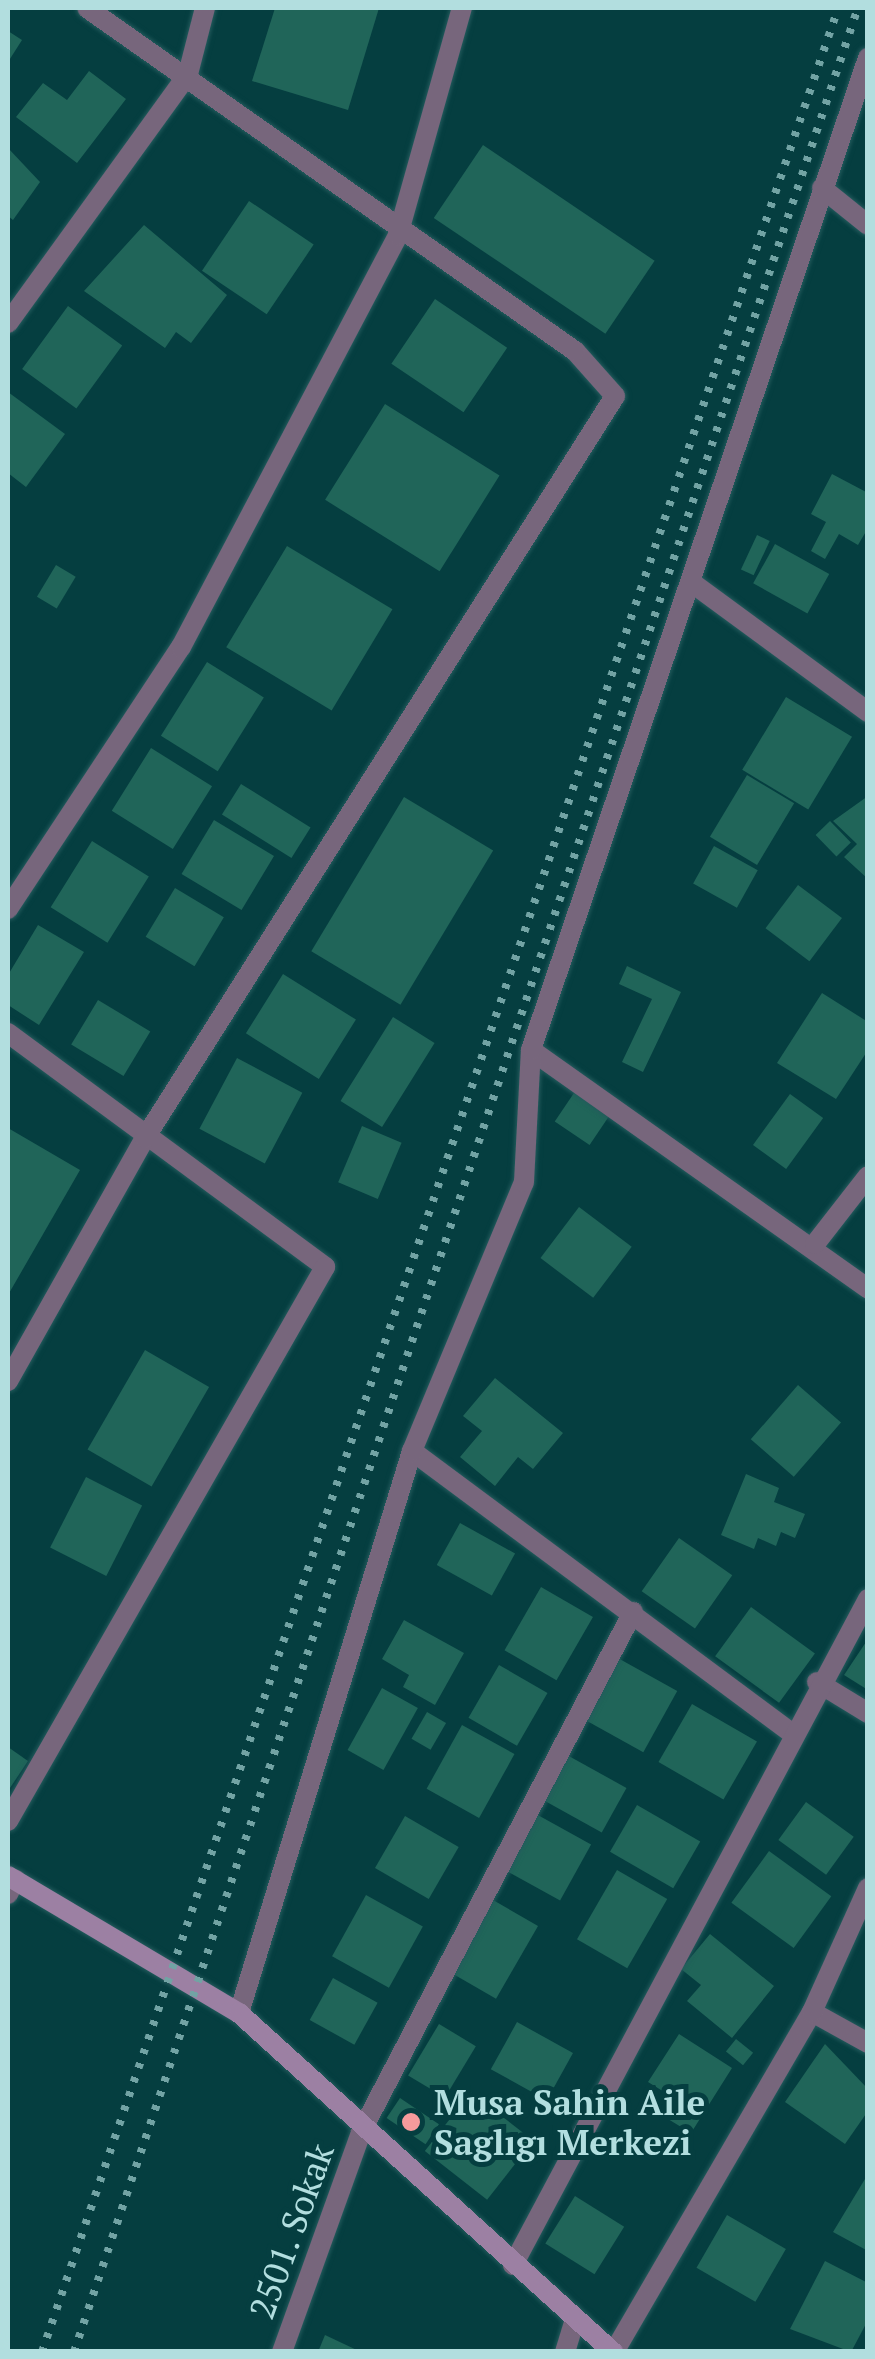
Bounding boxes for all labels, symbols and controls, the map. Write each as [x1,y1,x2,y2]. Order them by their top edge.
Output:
place label: Musa Sahin Aile Saglıgı Merkezi [434,2081,706,2163]
marker: Musa Sahin Aile Saglıgı Merkezi [398,2109,424,2135]
street label: 2501. Sokak [240,2137,342,2325]

